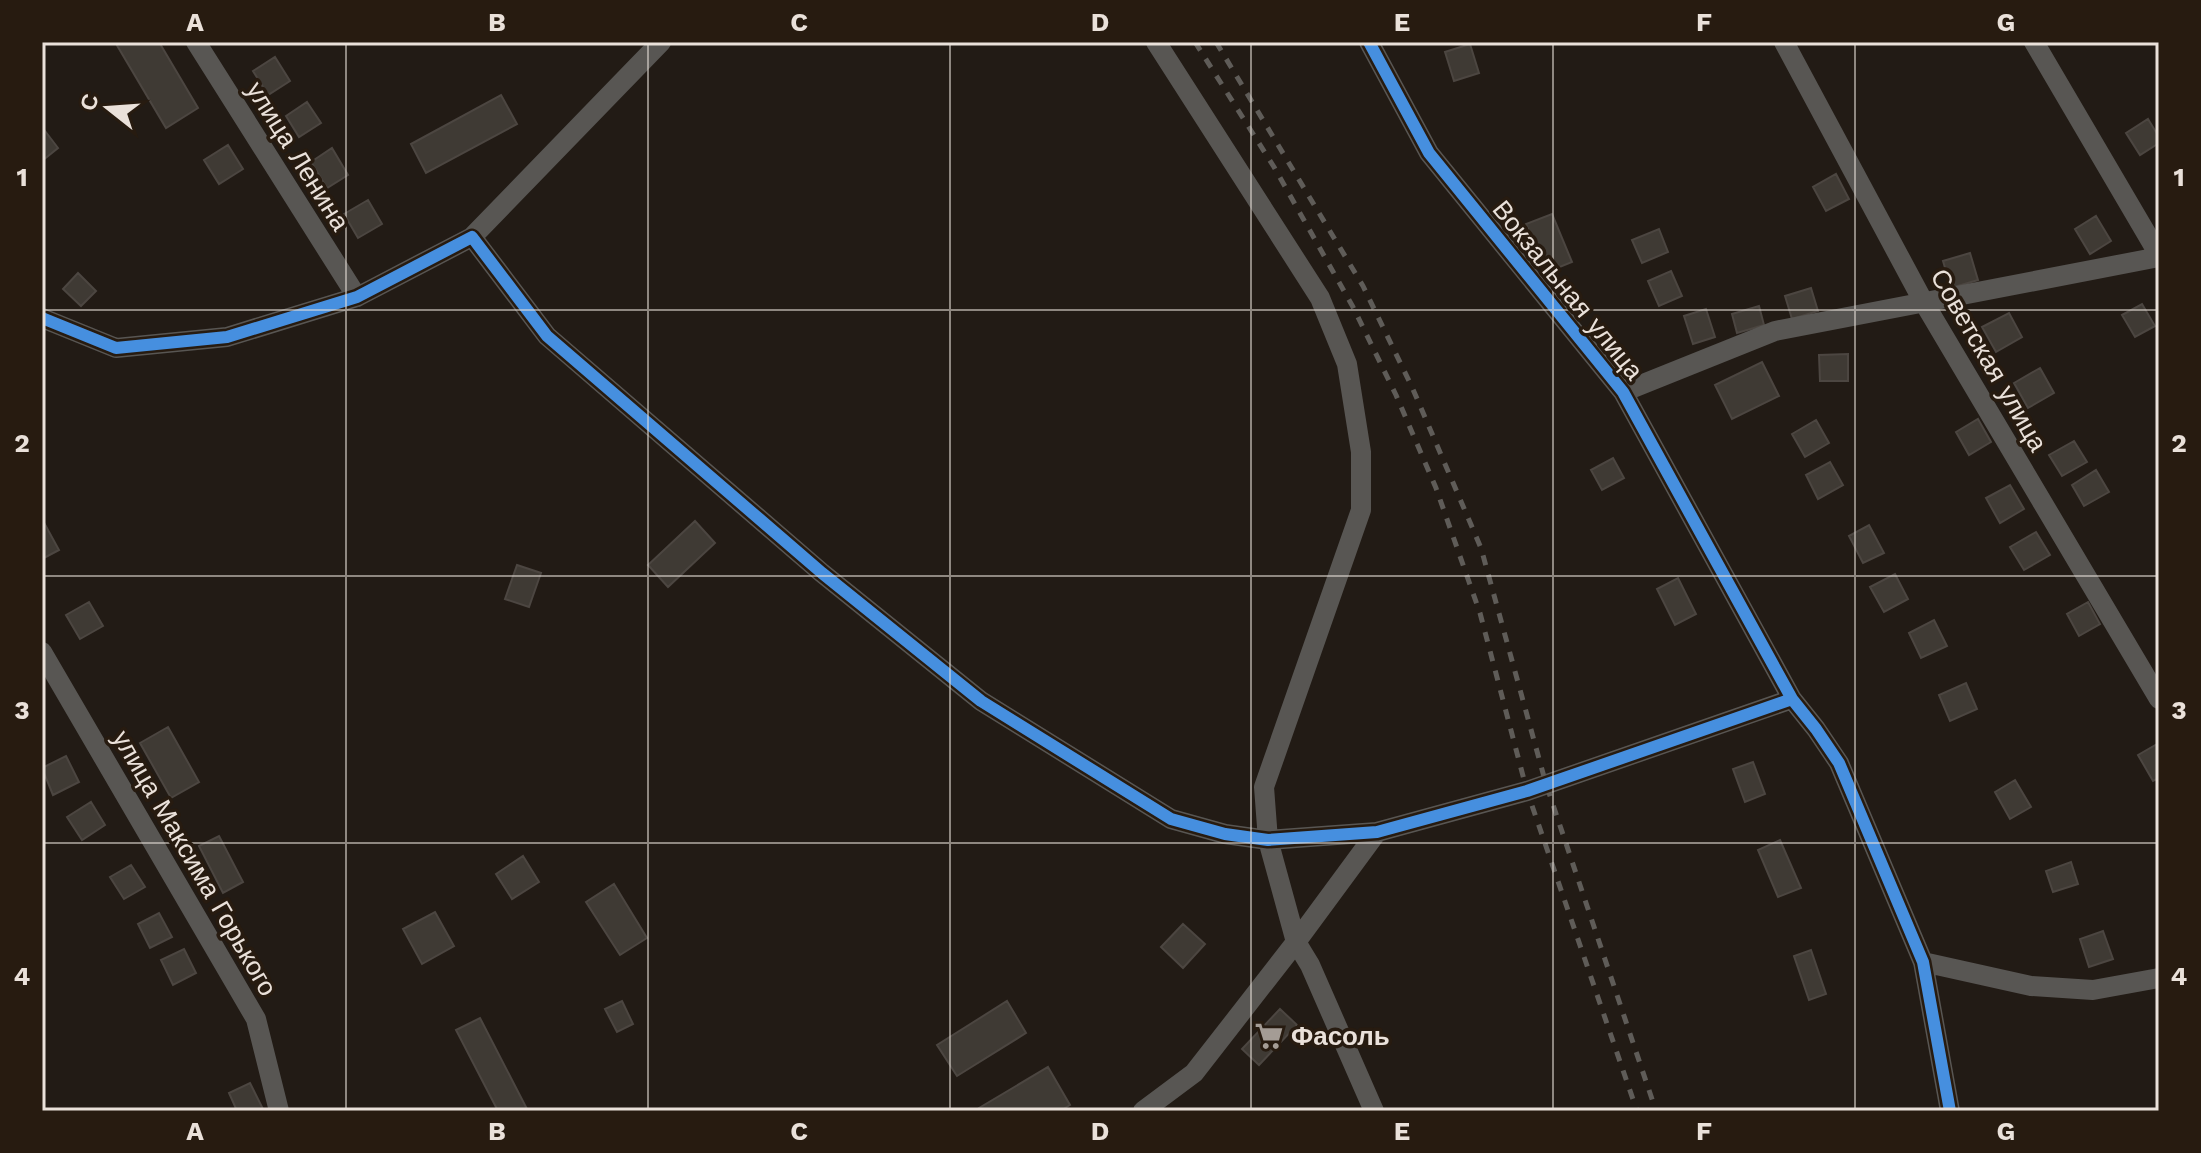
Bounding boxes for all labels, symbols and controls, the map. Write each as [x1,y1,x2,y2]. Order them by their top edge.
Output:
text: A [186,7,204,37]
text: B [488,7,506,37]
text: C [790,7,808,37]
text: D [1091,7,1109,37]
text: E [1394,7,1410,37]
text: F [1696,7,1712,37]
text: G [1997,7,2015,37]
north arrow [68,68,148,148]
street label: улица Ленина [240,76,356,236]
text: С [75,91,104,114]
text: 1 [16,162,28,192]
text: 1 [2173,162,2185,192]
street label: Вокзальная улица [1487,194,1650,386]
street label: Советская улица [1925,263,2054,457]
text: 2 [14,428,30,458]
text: 2 [2171,428,2187,458]
text: 3 [14,695,30,725]
text: 3 [2171,695,2187,725]
street label: улица Максима Горького [107,725,283,1001]
text: 4 [14,961,31,991]
text: 4 [2171,961,2188,991]
supermarket icon: Фасоль [1254,1021,1284,1051]
place label: Фасоль [1291,1021,1390,1051]
text: A [186,1116,204,1146]
text: B [488,1116,506,1146]
text: C [790,1116,808,1146]
text: D [1091,1116,1109,1146]
text: E [1394,1116,1410,1146]
text: F [1696,1116,1712,1146]
text: G [1997,1116,2015,1146]

